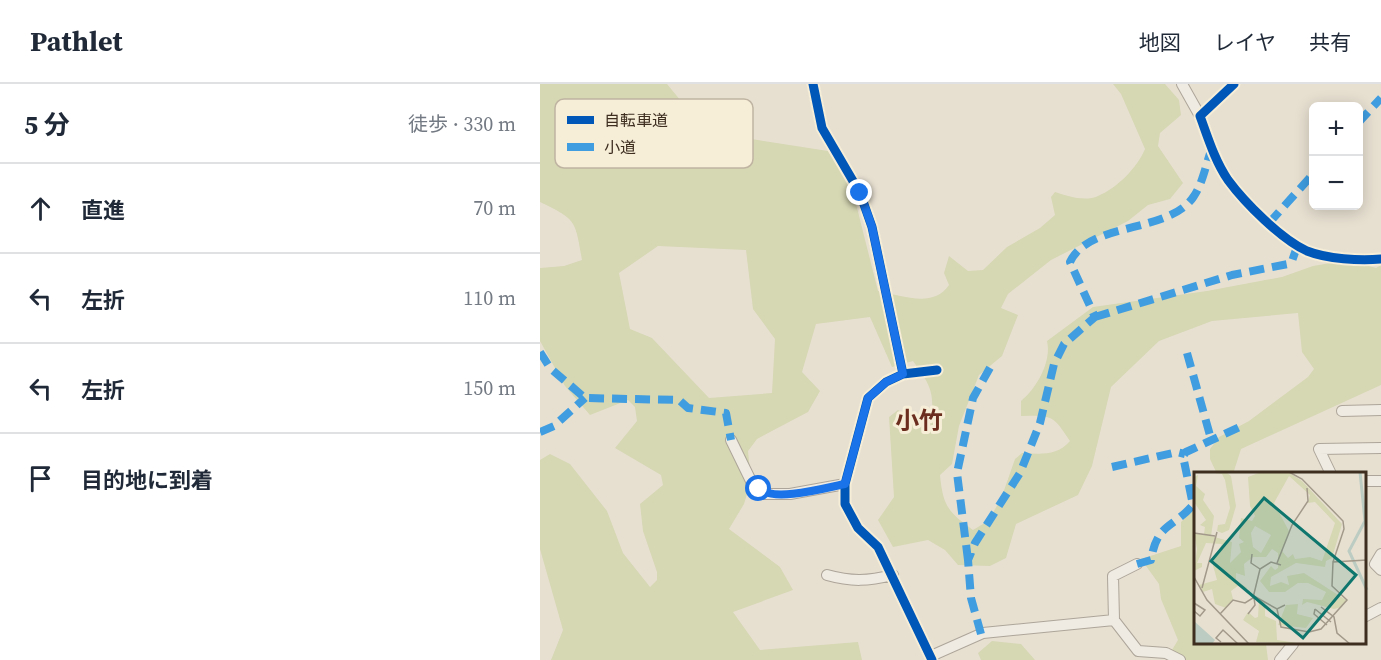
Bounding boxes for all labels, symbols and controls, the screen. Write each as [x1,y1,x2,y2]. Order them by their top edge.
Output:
text: Pathlet [30,22,123,60]
text: 地図 [1139,28,1181,57]
text: レイヤ [1214,28,1276,57]
text: 共有 [1309,28,1351,57]
legend [555,99,753,168]
map controls [1309,102,1363,210]
button: + [1309,102,1363,156]
text: 5 分 [24,107,70,143]
text: 自転車道 [604,109,668,131]
text: 徒歩 · 330 m [408,110,516,138]
text: 小道 [604,136,636,158]
button: − [1309,156,1363,210]
route end [846,179,872,205]
icon: ahead [24,192,57,225]
text: 70 m [473,194,516,222]
text: 直進 [81,195,125,225]
icon: left [24,282,57,315]
text: 110 m [463,284,516,312]
text: 左折 [81,285,125,315]
icon: left [24,372,57,405]
text: 150 m [463,374,516,402]
text: 左折 [81,375,125,405]
district label: 小竹 [895,404,943,437]
icon: arrive [24,462,57,495]
text: 目的地に到着 [81,465,213,495]
inset map [1194,472,1366,645]
route start [745,475,771,501]

